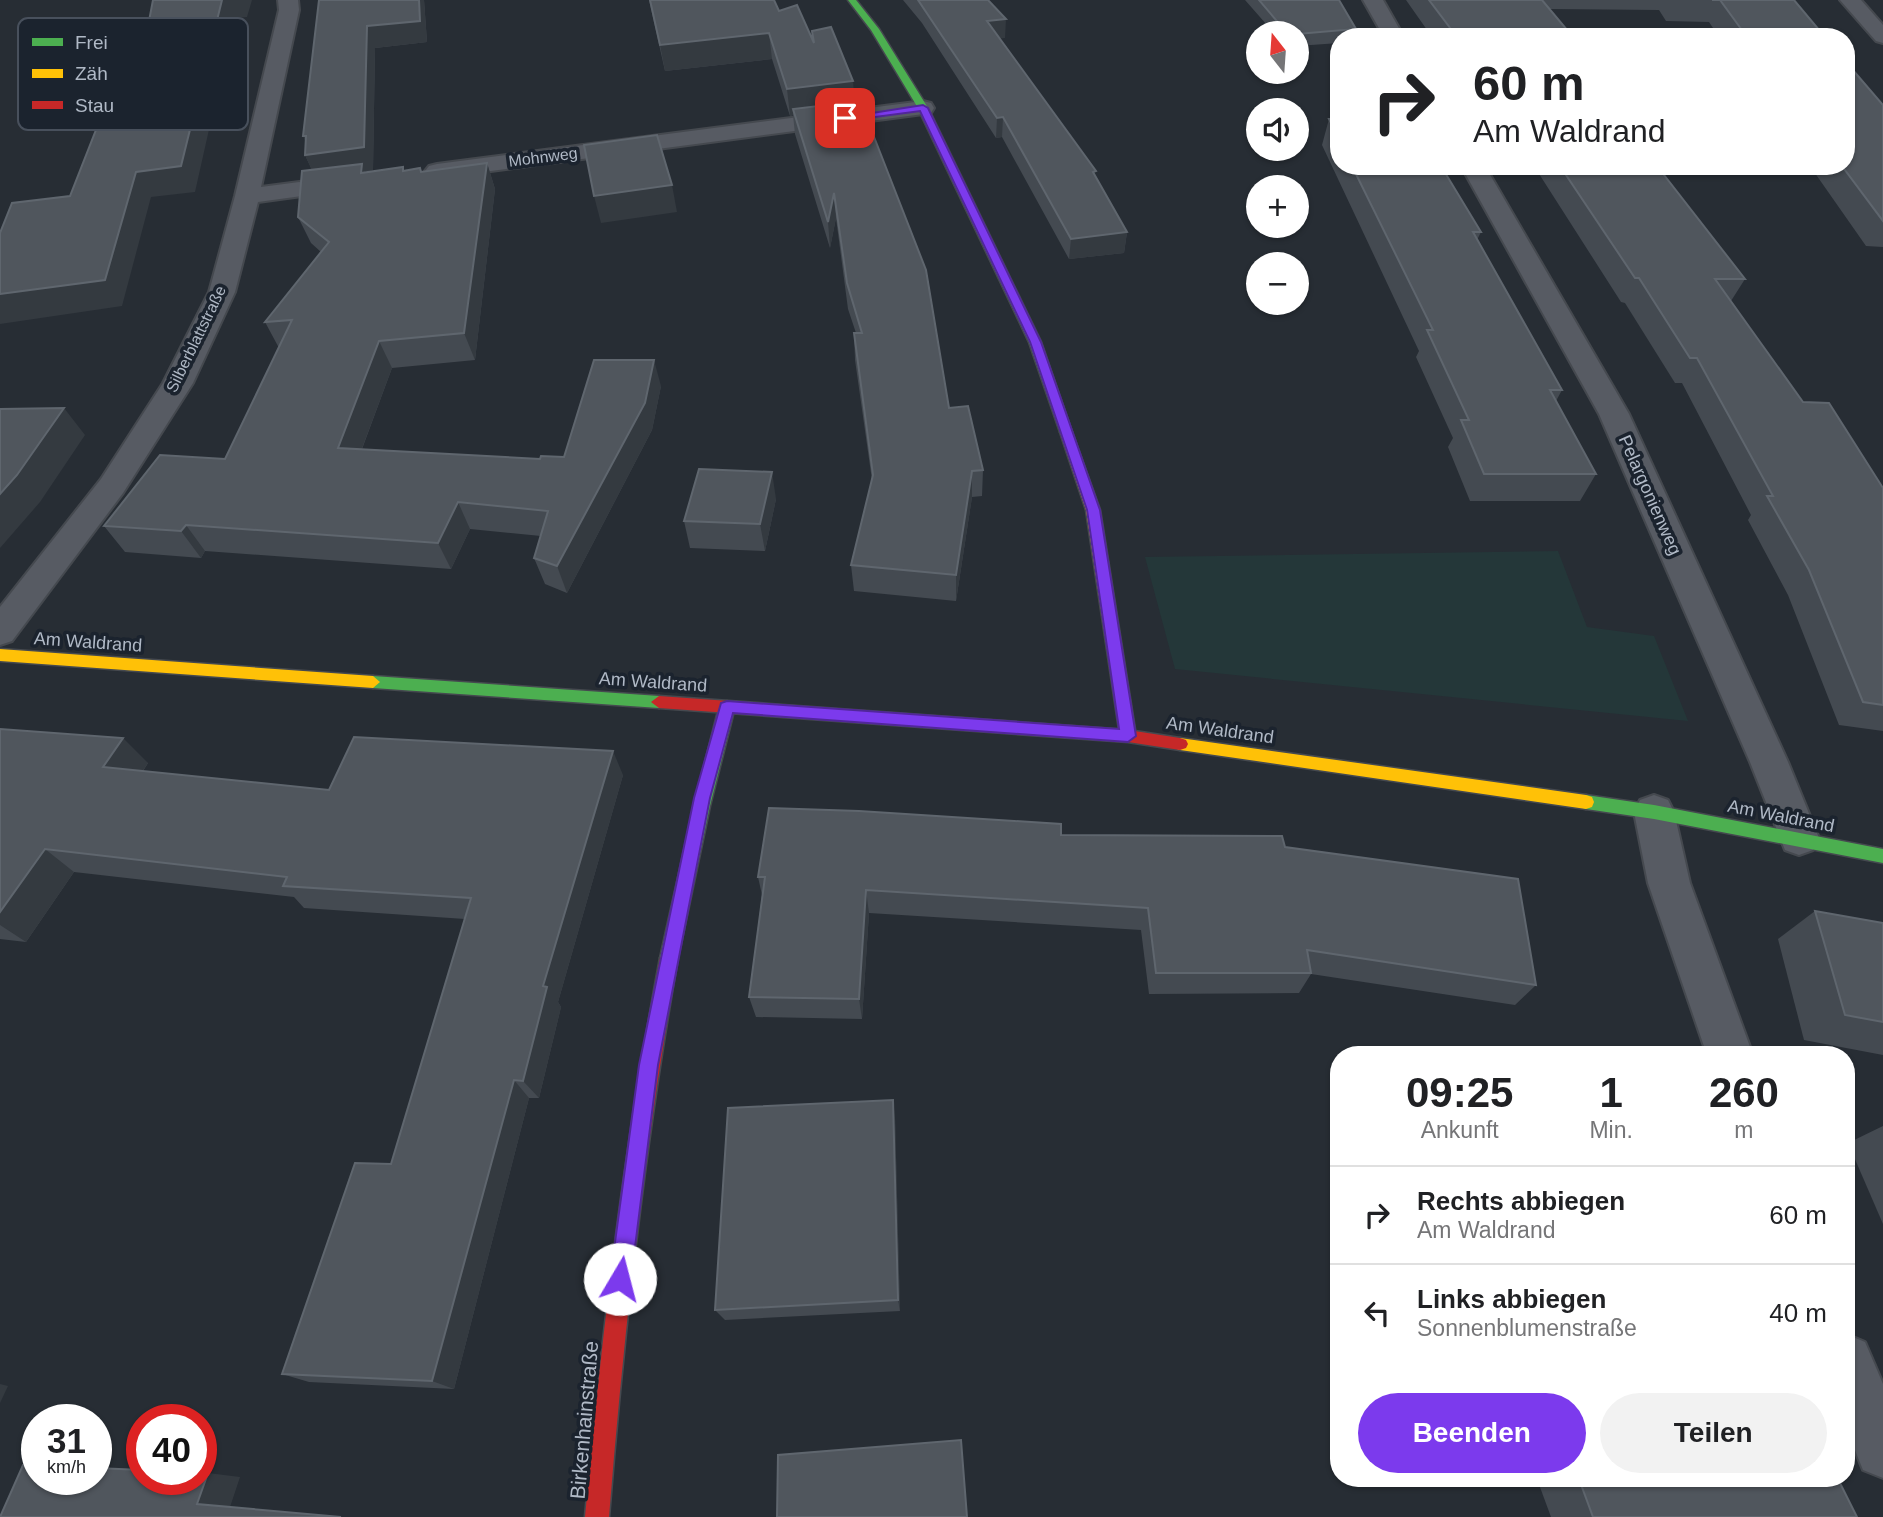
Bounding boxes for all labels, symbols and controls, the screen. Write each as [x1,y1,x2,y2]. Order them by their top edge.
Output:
legend [18,18,248,130]
north arrow [1246,21,1309,84]
map controls [1246,21,1309,315]
text: Frei [75,32,108,53]
icon: right [1358,56,1449,147]
text: 60 m [1473,56,1585,110]
text: Zäh [75,63,108,84]
pin [815,88,875,148]
text: Stau [75,95,114,116]
button: sound [1246,98,1309,161]
icon: arrive [826,99,864,137]
text: Am Waldrand [1473,113,1666,149]
street label: Mohnweg [508,144,578,170]
button: + [1246,175,1309,238]
button: − [1246,252,1309,315]
street label: Silberblattstraße [163,283,229,395]
street label: Pelargonienweg [1615,432,1685,558]
street label: Am Waldrand [33,628,143,656]
street label: Am Waldrand [598,668,708,696]
street label: Am Waldrand [1165,713,1275,747]
street label: Am Waldrand [1726,796,1836,836]
text: 09:25 [1406,1069,1513,1116]
text: 1 [1599,1069,1623,1116]
text: 260 [1709,1069,1779,1116]
text: Ankunft [1421,1117,1499,1143]
text: Min. [1589,1117,1633,1143]
text: m [1734,1117,1754,1143]
text: Rechts abbiegen [1417,1186,1625,1216]
icon: right [1358,1196,1396,1234]
text: 60 m [1769,1200,1827,1230]
text: Am Waldrand [1417,1217,1555,1243]
position arrow [583,1242,657,1316]
text: Links abbiegen [1417,1284,1606,1314]
icon: left [1358,1294,1396,1332]
text: 40 m [1769,1298,1827,1328]
text: Sonnenblumenstraße [1417,1315,1637,1341]
street label: Birkenhainstraße [566,1340,602,1500]
button: Beenden [1358,1393,1586,1473]
button: Teilen [1600,1393,1827,1473]
speed limit sign: 40 [126,1404,217,1495]
text: 31 [47,1421,86,1460]
text: km/h [47,1457,86,1477]

